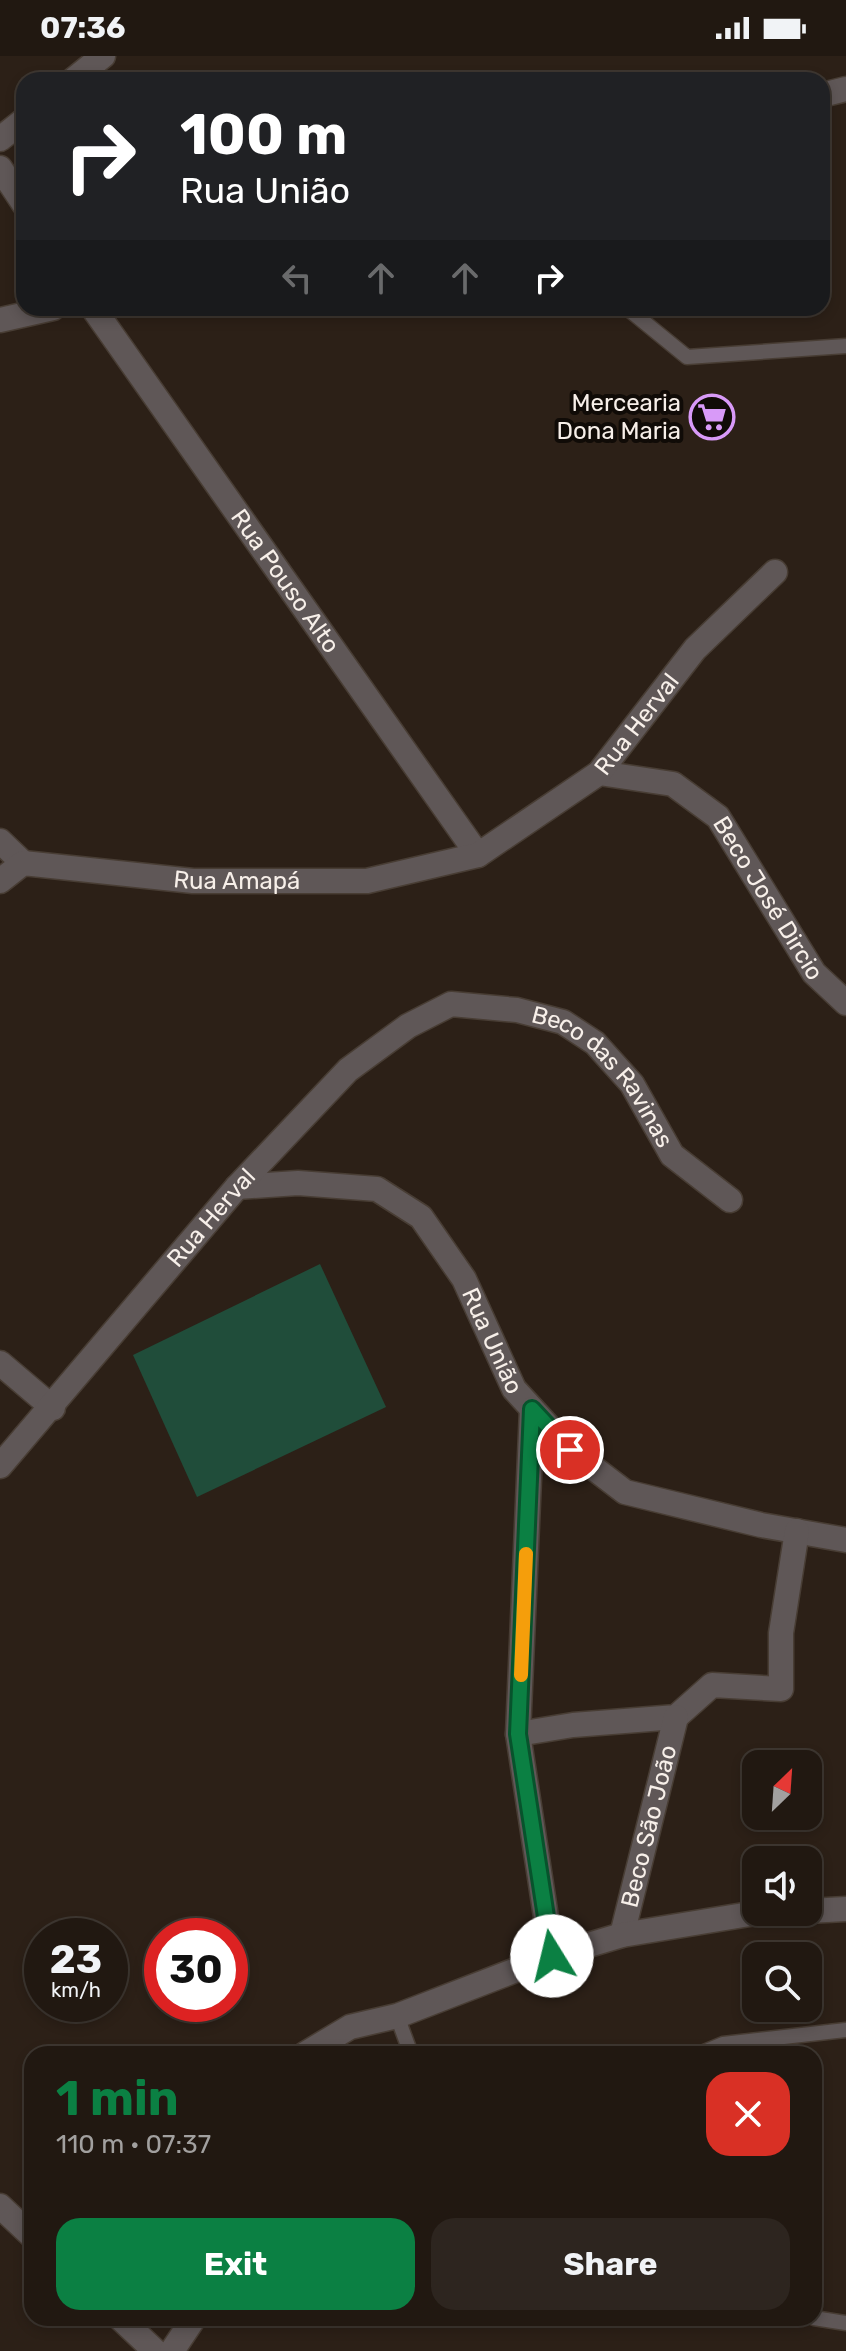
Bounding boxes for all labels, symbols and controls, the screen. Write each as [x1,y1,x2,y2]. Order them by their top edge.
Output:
text: 07:36 [40,10,126,46]
text: 100 m [180,102,347,168]
icon: right [48,104,152,208]
text: Rua União [180,169,350,212]
icon: left [275,256,319,300]
icon: ahead [359,256,403,300]
icon: ahead [443,256,487,300]
icon: right [527,256,571,300]
place label: Mercearia Dona Maria [557,389,681,445]
supermarket icon: Mercearia Dona Maria [688,393,736,441]
street label: Rua Pouso Alto [225,504,345,658]
street label: Rua Herval [589,668,685,781]
street label: Beco José Dircio [707,811,829,985]
street label: Rua Amapá [172,865,300,895]
street label: Beco das Ravinas [529,1000,679,1152]
street label: Rua Herval [161,1163,261,1273]
street label: Rua União [456,1283,528,1398]
pin [536,1416,604,1484]
icon: arrive [548,1428,592,1472]
street label: Beco São João [615,1742,683,1910]
north arrow [742,1750,822,1830]
map controls [742,1750,822,2022]
button: sound [742,1846,822,1926]
position arrow [510,1914,594,1998]
speed limit sign: 30 [144,1918,248,2022]
text: 23 [50,1936,102,1983]
button: search [742,1942,822,2022]
text: km/h [51,1978,101,2002]
text: 1 min [56,2070,179,2127]
button: close [706,2072,790,2156]
text: 110 m · 07:37 [56,2129,211,2160]
button: Exit [56,2218,415,2310]
button: Share [431,2218,790,2310]

